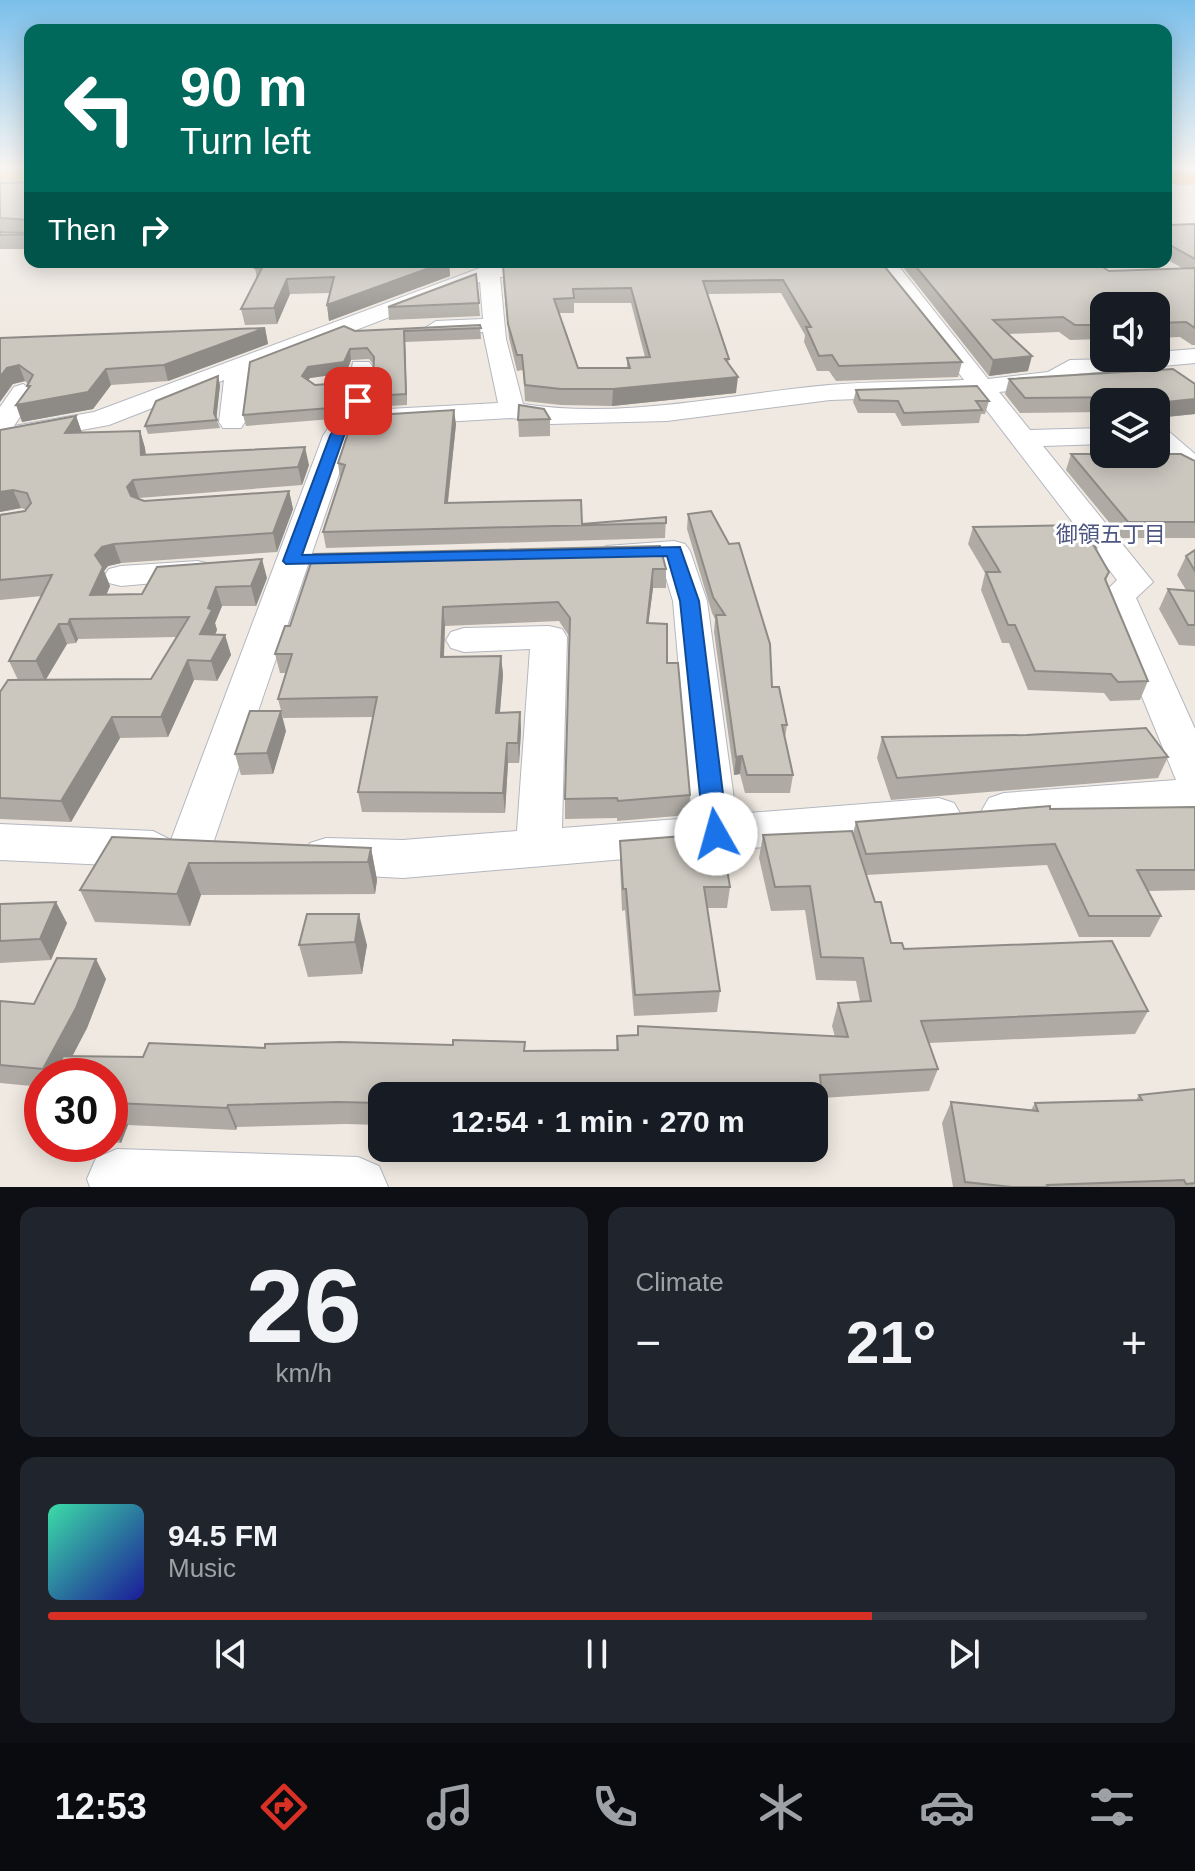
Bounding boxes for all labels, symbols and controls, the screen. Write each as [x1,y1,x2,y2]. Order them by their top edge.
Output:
text: 90 m [180,55,308,118]
icon: left [48,56,152,160]
text: Turn left [180,121,311,162]
icon: right [132,208,176,252]
text: Then [48,213,116,246]
map controls [1090,292,1170,468]
button: sound [1090,292,1170,372]
pin [324,367,392,435]
icon: arrive [336,379,380,423]
button: layers [1090,388,1170,468]
district label: 御領五丁目 [1056,522,1166,547]
position arrow [674,792,758,876]
speed limit sign: 30 [24,1058,128,1162]
text: 12:54 · 1 min · 270 m [451,1105,745,1138]
text: 26 [246,1248,362,1364]
text: Climate [636,1267,724,1297]
text: 21° [846,1309,937,1376]
text: − [636,1318,661,1367]
text: + [1121,1318,1147,1367]
text: km/h [276,1358,332,1388]
text: 94.5 FM [168,1519,278,1552]
text: Music [168,1553,236,1583]
icon: previous [209,1632,253,1676]
icon: pause [575,1632,619,1676]
icon: next [942,1632,986,1676]
icon: directions [256,1779,312,1835]
icon: music [422,1779,478,1835]
icon: phone [587,1779,643,1835]
icon: climate [753,1779,809,1835]
icon: car [919,1779,975,1835]
icon: filters [1084,1779,1140,1835]
text: 12:53 [55,1786,147,1827]

